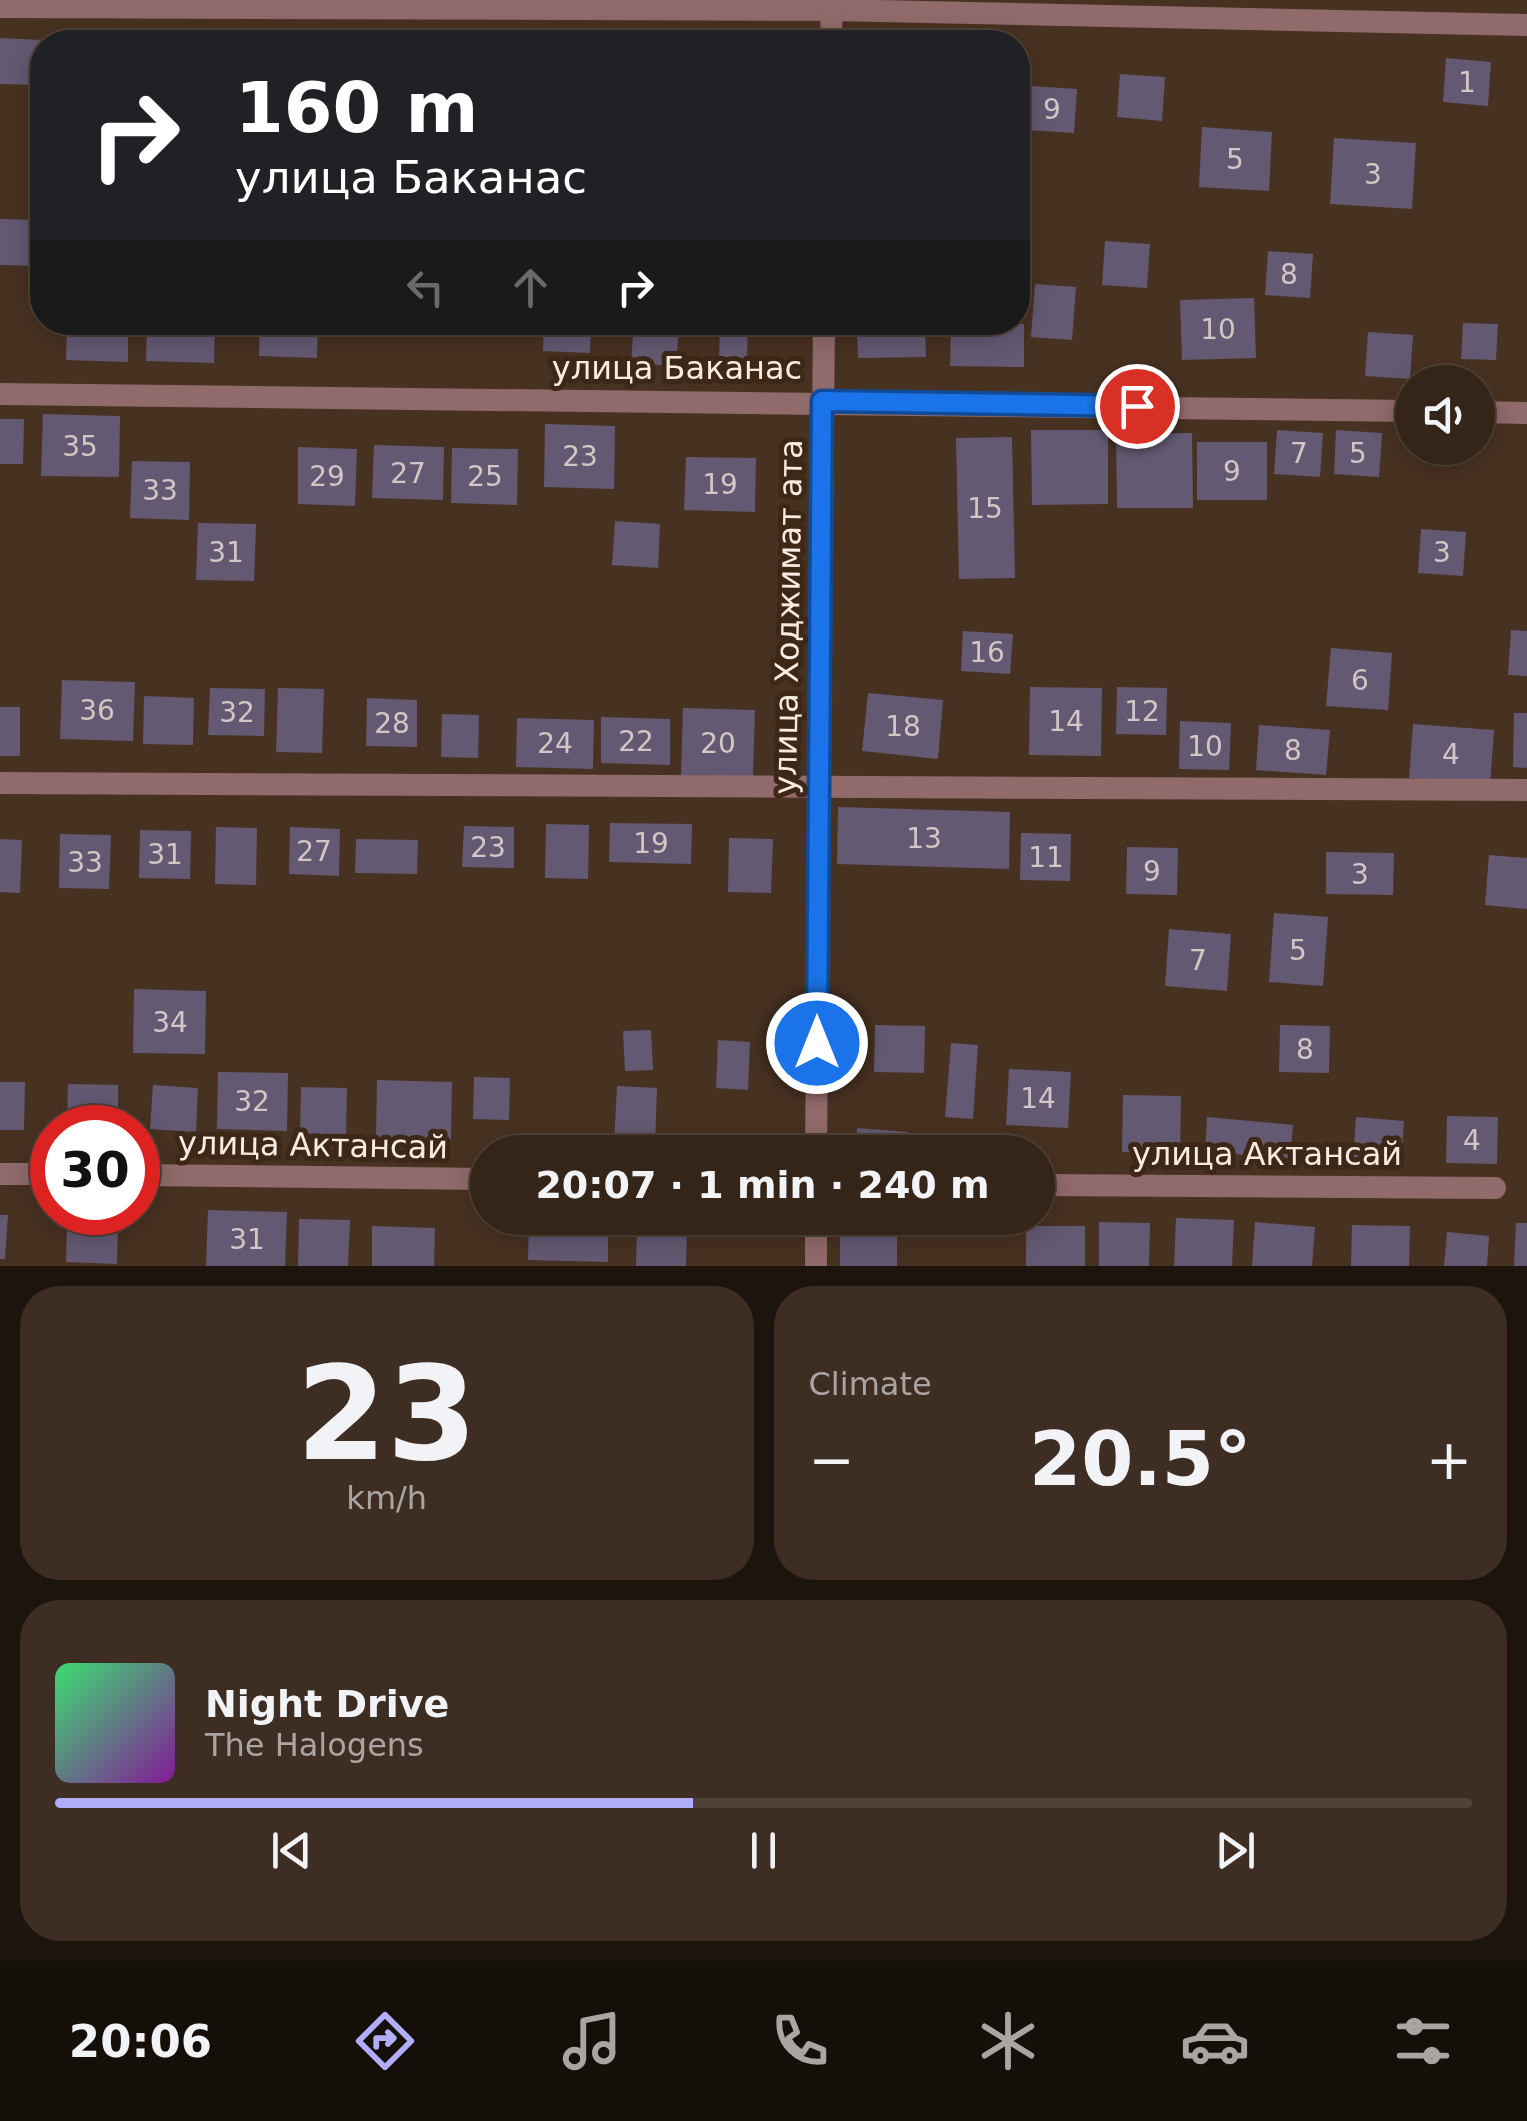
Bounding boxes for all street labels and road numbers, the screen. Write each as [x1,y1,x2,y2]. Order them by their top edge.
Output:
street label: улица Баканас [552,349,802,387]
street label: улица Ходжимат ата [766,439,810,795]
street label: улица Актансай [178,1124,448,1166]
street label: улица Актансай [1132,1135,1402,1173]

